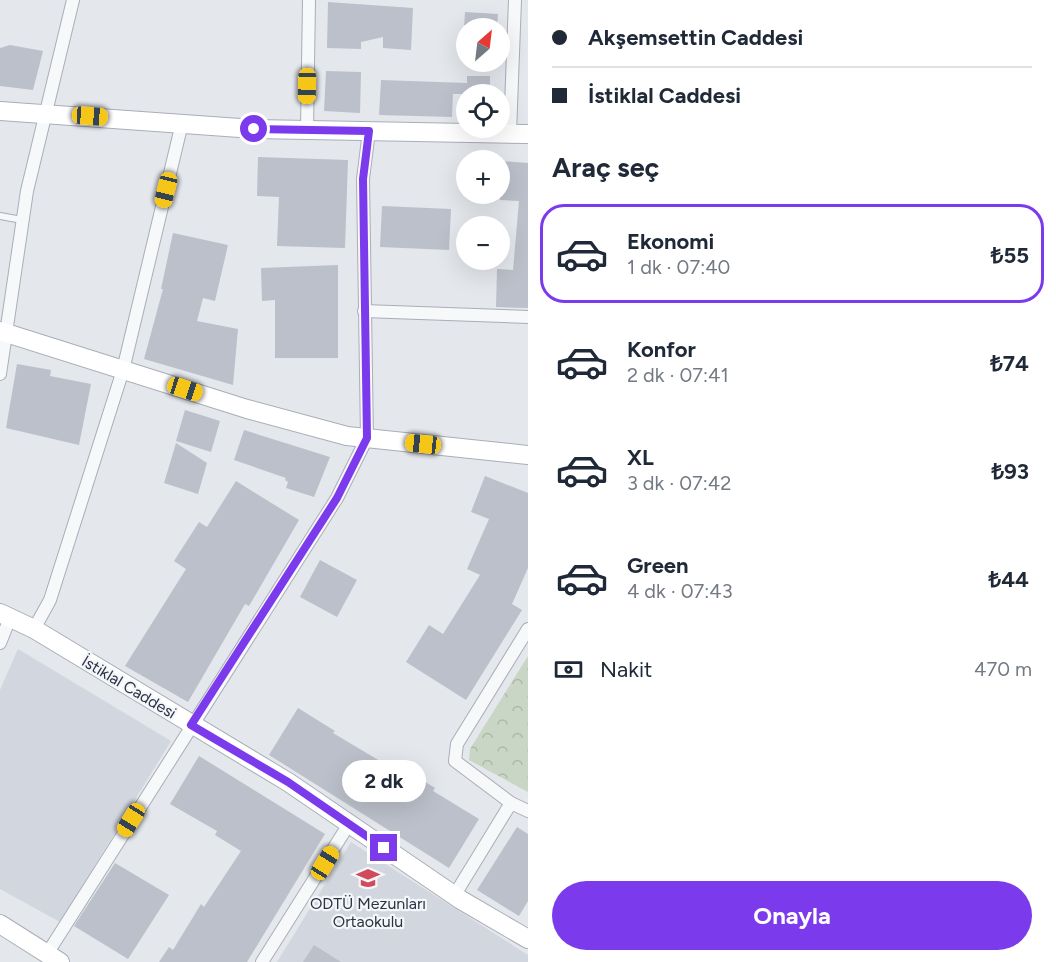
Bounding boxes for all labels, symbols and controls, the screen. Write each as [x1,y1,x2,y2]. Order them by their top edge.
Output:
north arrow [456,18,510,72]
map controls [456,18,510,270]
text: Akşemsettin Caddesi [588,24,803,51]
car [298,68,316,104]
text: İstiklal Caddesi [588,82,741,109]
button: locate [456,84,510,138]
car [71,106,109,126]
route start [240,115,267,142]
button: + [456,150,510,204]
text: Araç seç [552,151,659,184]
car [153,170,179,210]
button: − [456,216,510,270]
icon: car [555,227,609,281]
text: Ekonomi [627,228,714,255]
text: ₺55 [991,242,1029,269]
text: 1 dk · 07:40 [627,255,730,279]
icon: car [555,335,609,389]
text: Konfor [627,336,696,363]
text: ₺74 [990,350,1029,377]
text: 2 dk · 07:41 [627,363,729,387]
car [165,375,205,403]
car [404,433,442,455]
icon: car [555,443,609,497]
text: XL [627,444,654,471]
text: ₺93 [991,458,1029,485]
text: 3 dk · 07:42 [627,471,731,495]
icon: car [555,551,609,605]
text: Green [627,552,689,579]
text: ₺44 [989,566,1029,593]
text: 4 dk · 07:43 [627,579,733,603]
street label: İstiklal Caddesi [78,651,180,723]
icon: cash [552,653,585,686]
text: Nakit [600,656,652,683]
text: 470 m [974,657,1032,681]
callout: 2 dk [342,761,426,803]
text: 2 dk [365,769,404,793]
car [114,800,148,840]
route end [370,834,397,861]
car [308,843,342,883]
school or university icon: ODTÜ Mezunları Ortaokulu [355,865,381,891]
button: Onayla [552,881,1032,950]
place label: ODTÜ Mezunları Ortaokulu [310,894,426,931]

